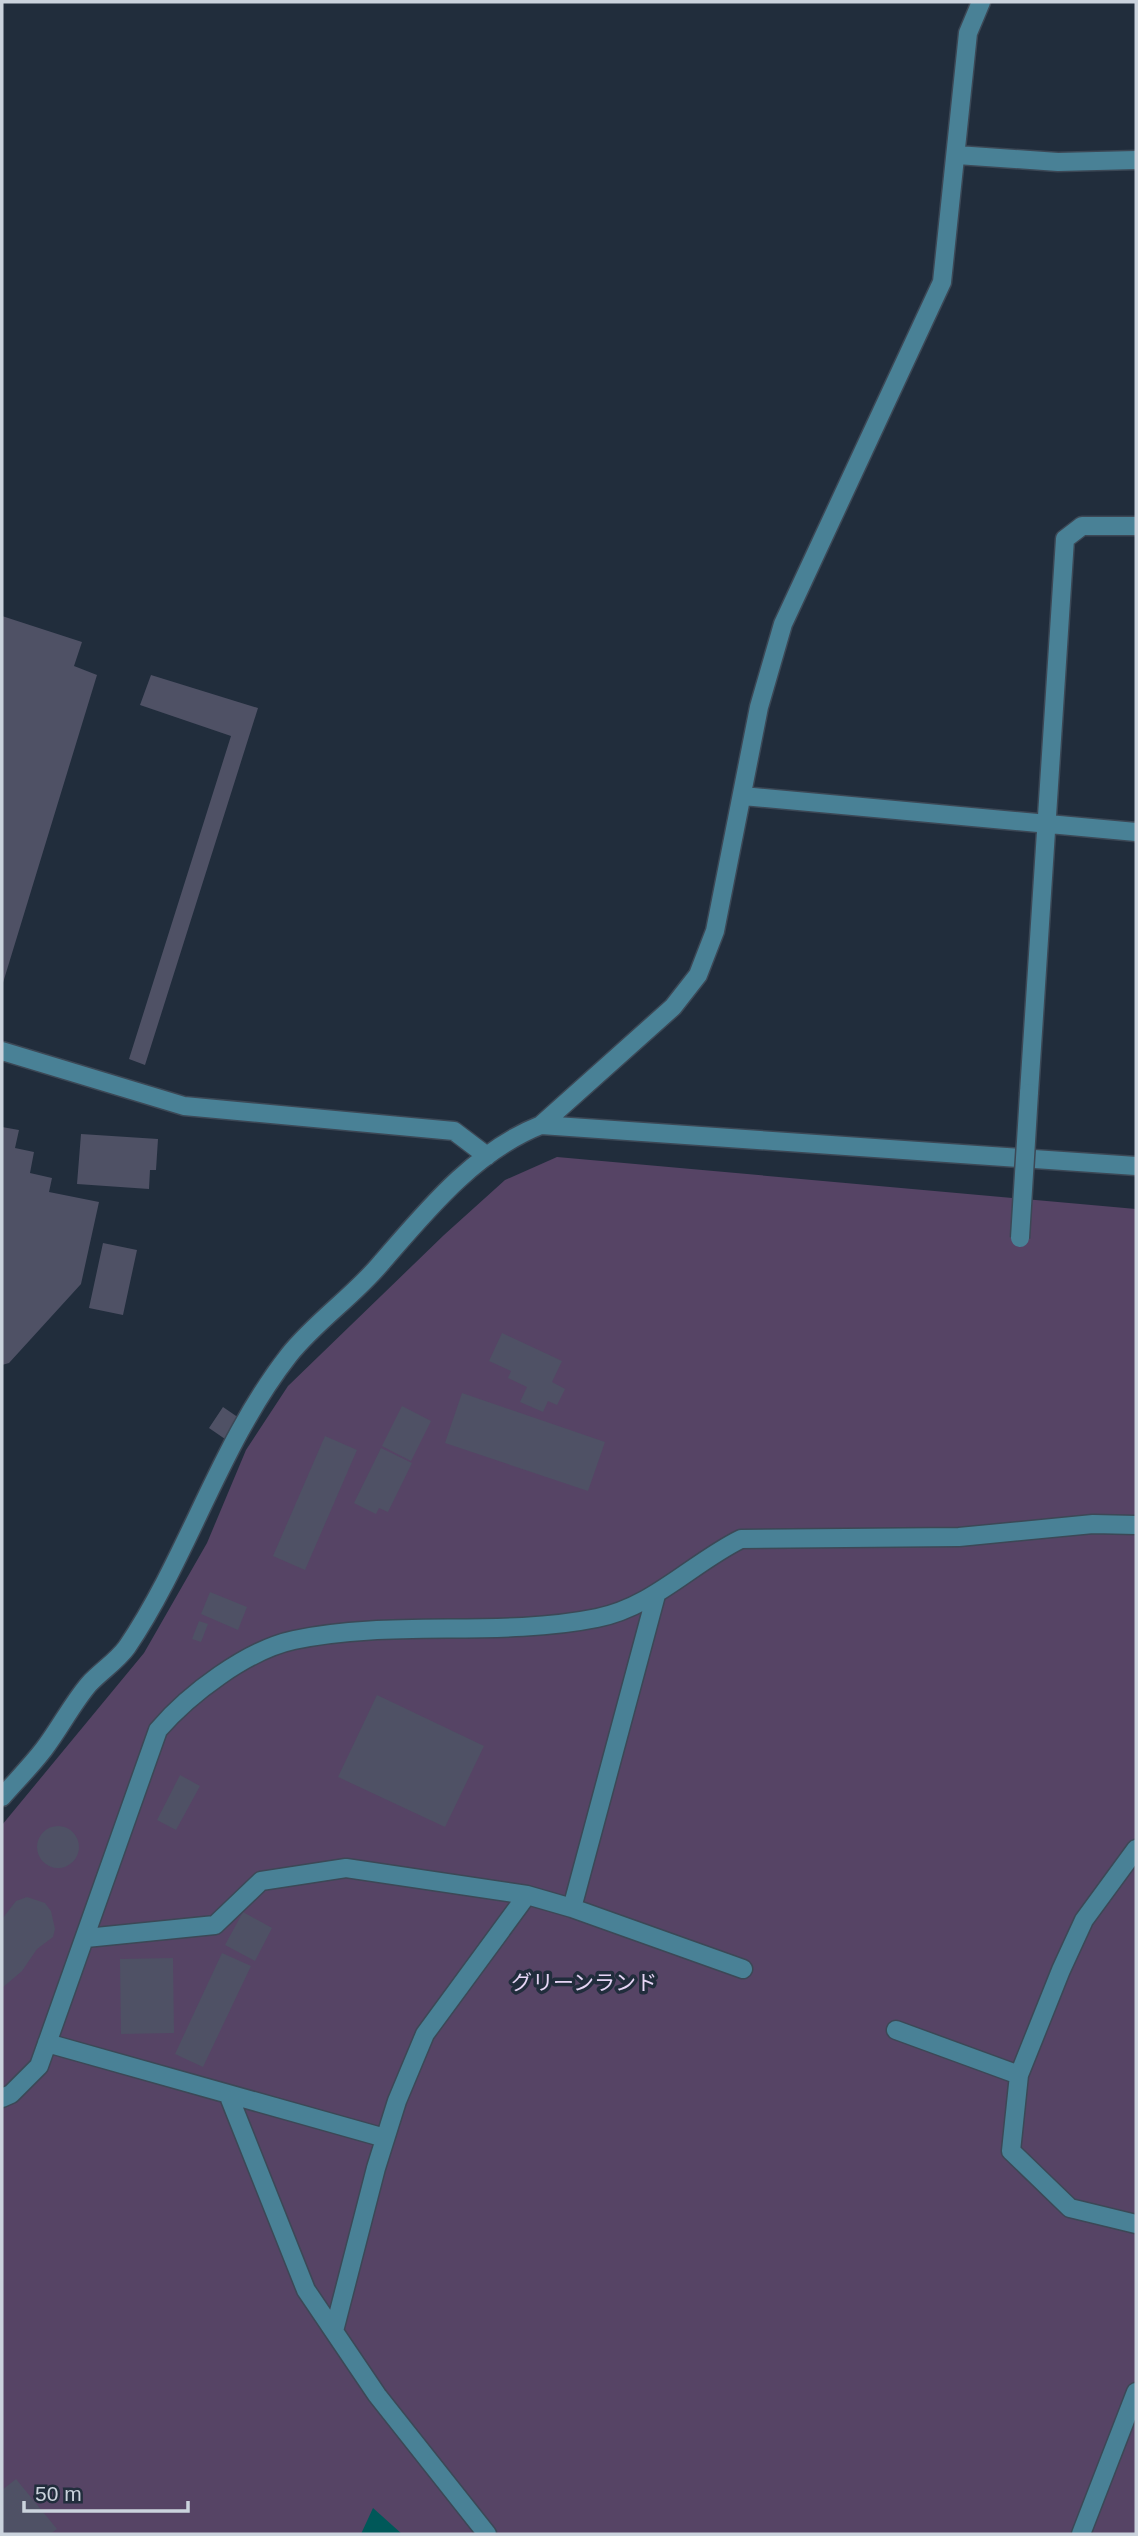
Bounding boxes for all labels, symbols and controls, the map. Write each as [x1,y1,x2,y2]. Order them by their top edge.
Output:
park label: グリーンランド [511,1971,657,1994]
scale bar [24,2470,189,2514]
text: 50 m [35,2482,82,2505]

